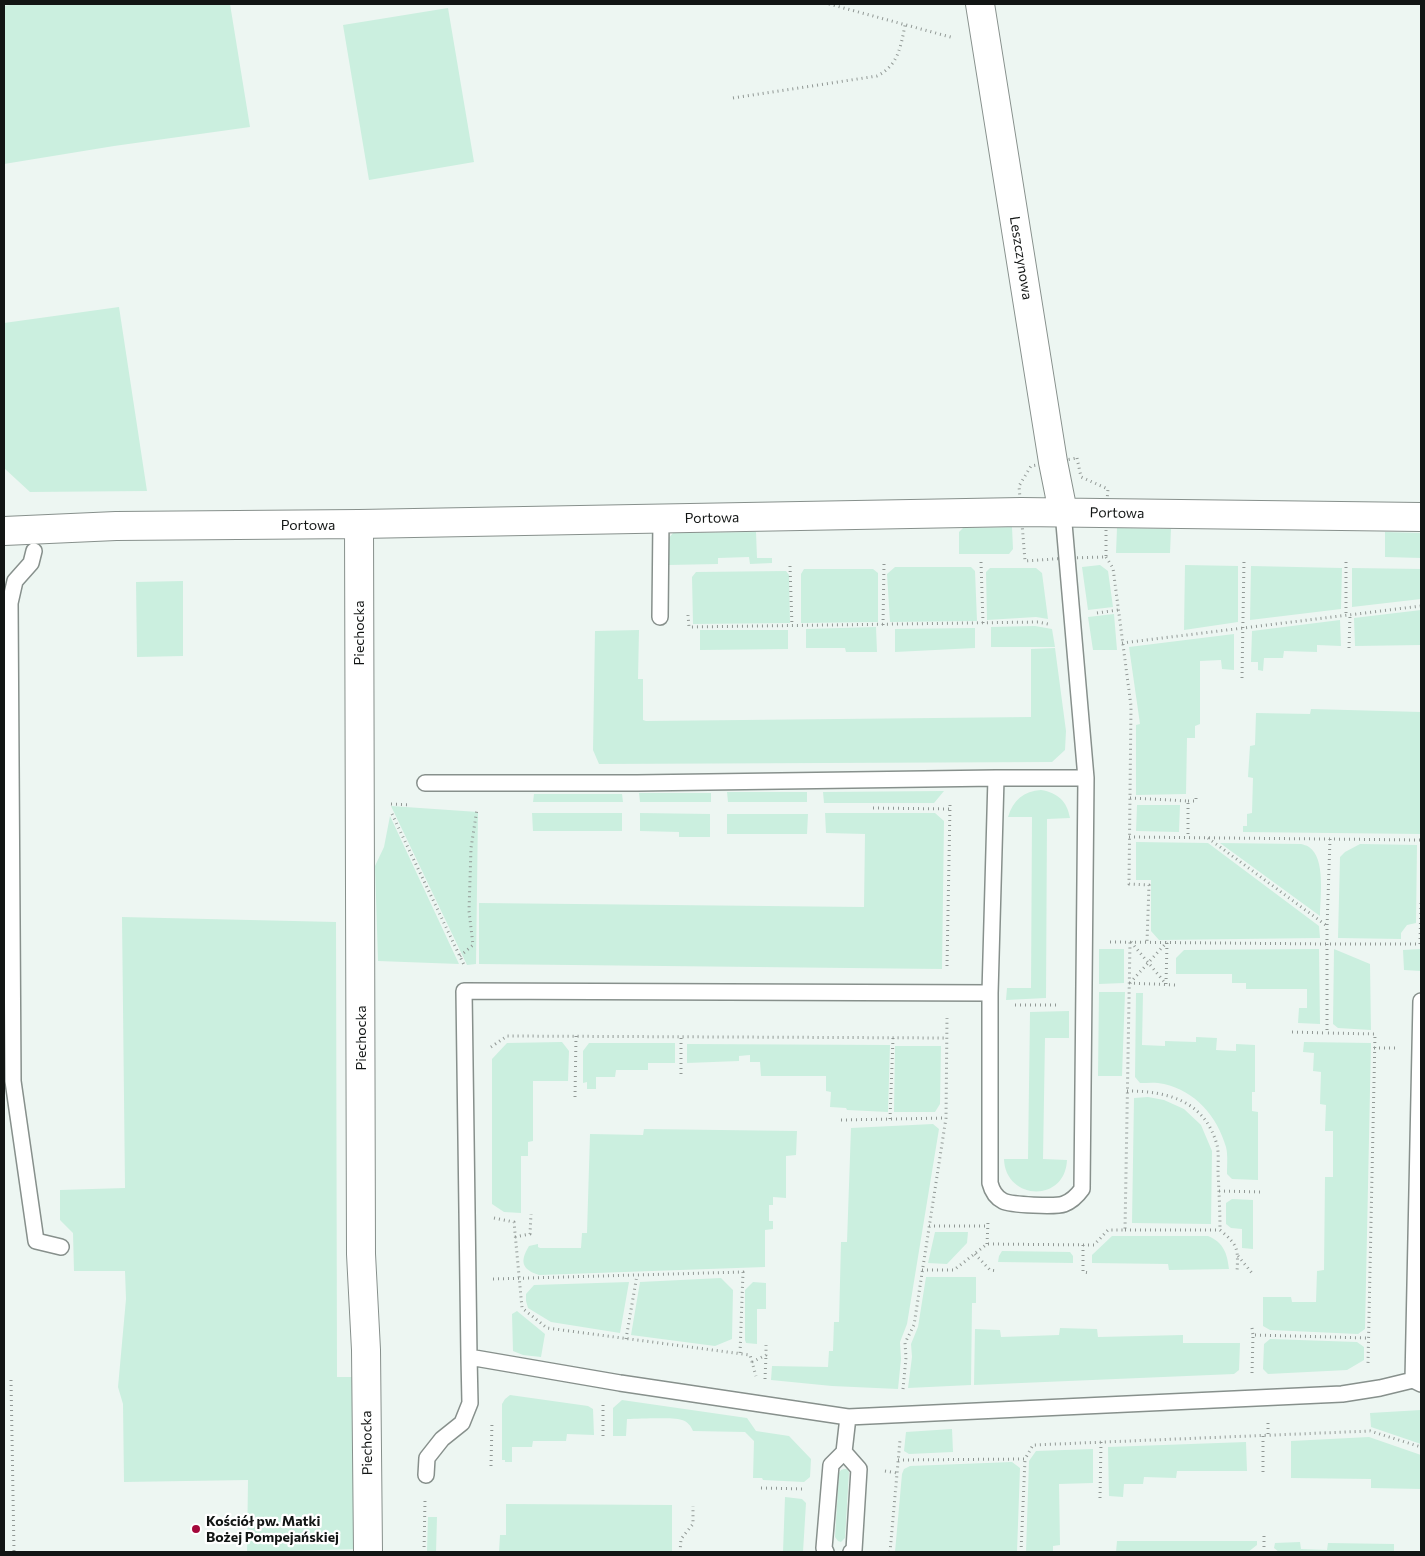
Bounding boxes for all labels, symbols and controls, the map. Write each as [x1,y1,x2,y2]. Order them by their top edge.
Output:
street label: Leszczynowa [1006,215,1036,301]
street label: Portowa [1090,504,1144,522]
street label: Portowa [685,509,739,527]
street label: Portowa [281,517,335,533]
street label: Piechocka [351,601,367,665]
street label: Piechocka [353,1006,369,1070]
street label: Piechocka [358,1410,376,1476]
place label: Kościół pw. Matki Bożej Pompejańskiej [206,1513,339,1545]
marker: Kościół pw. Matki Bożej Pompejańskiej [190,1523,202,1535]

